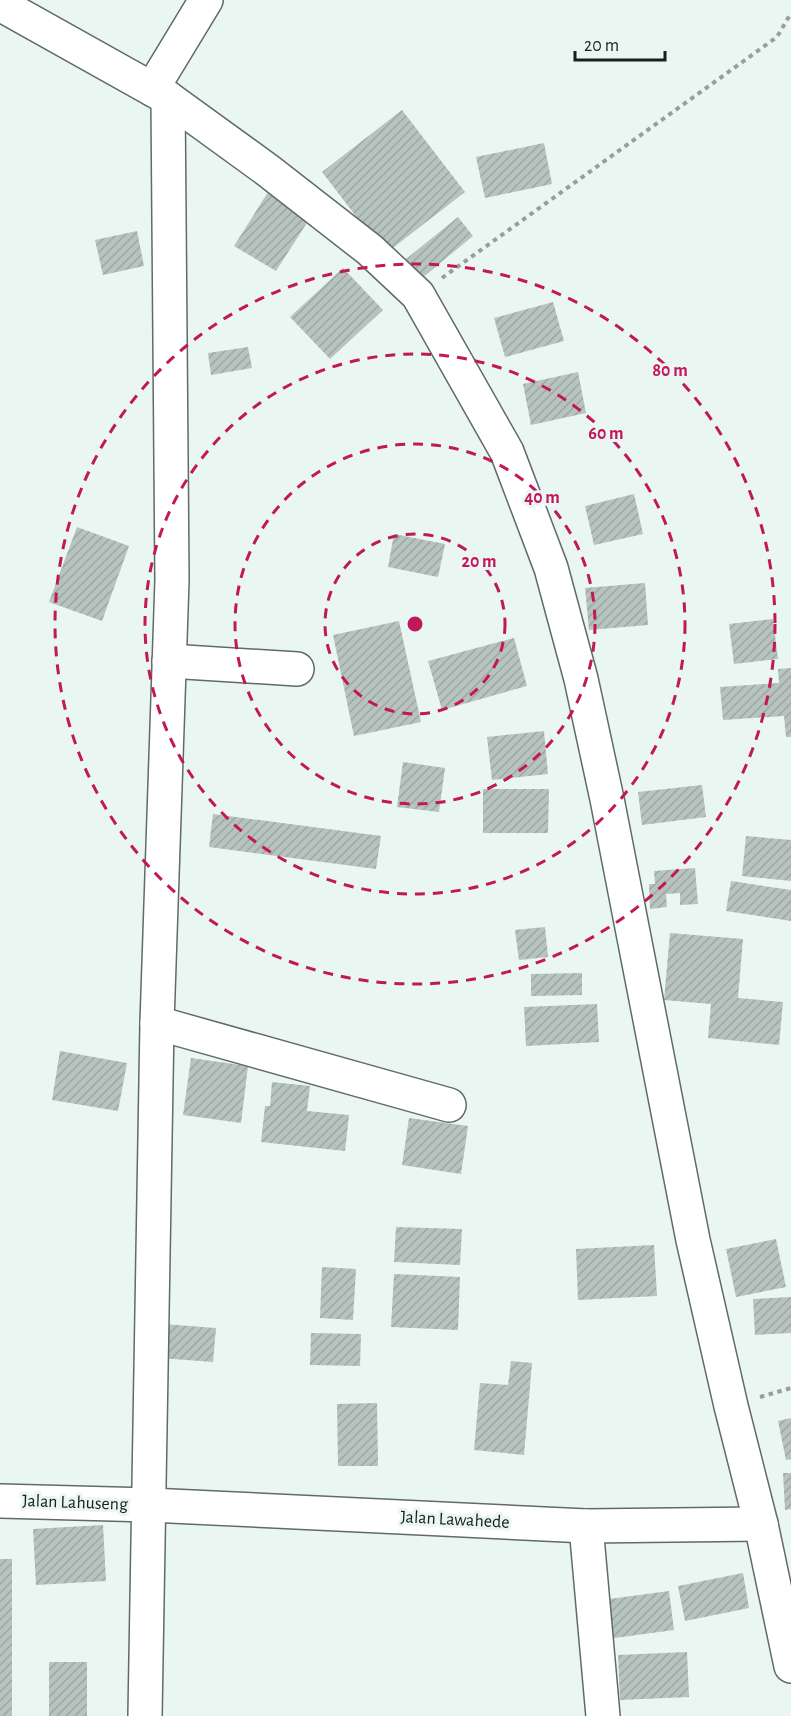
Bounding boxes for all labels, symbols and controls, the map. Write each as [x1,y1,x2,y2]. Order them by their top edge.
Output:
scale bar [575,24,665,62]
text: 20 m [584,37,619,55]
text: 80 m [652,362,688,380]
text: 60 m [588,425,624,443]
text: 40 m [524,489,560,507]
text: 20 m [461,553,497,571]
centre of rings [405,614,425,634]
street label: Jalan Lahuseng [22,1492,128,1514]
street label: Jalan Lawahede [400,1508,510,1532]

